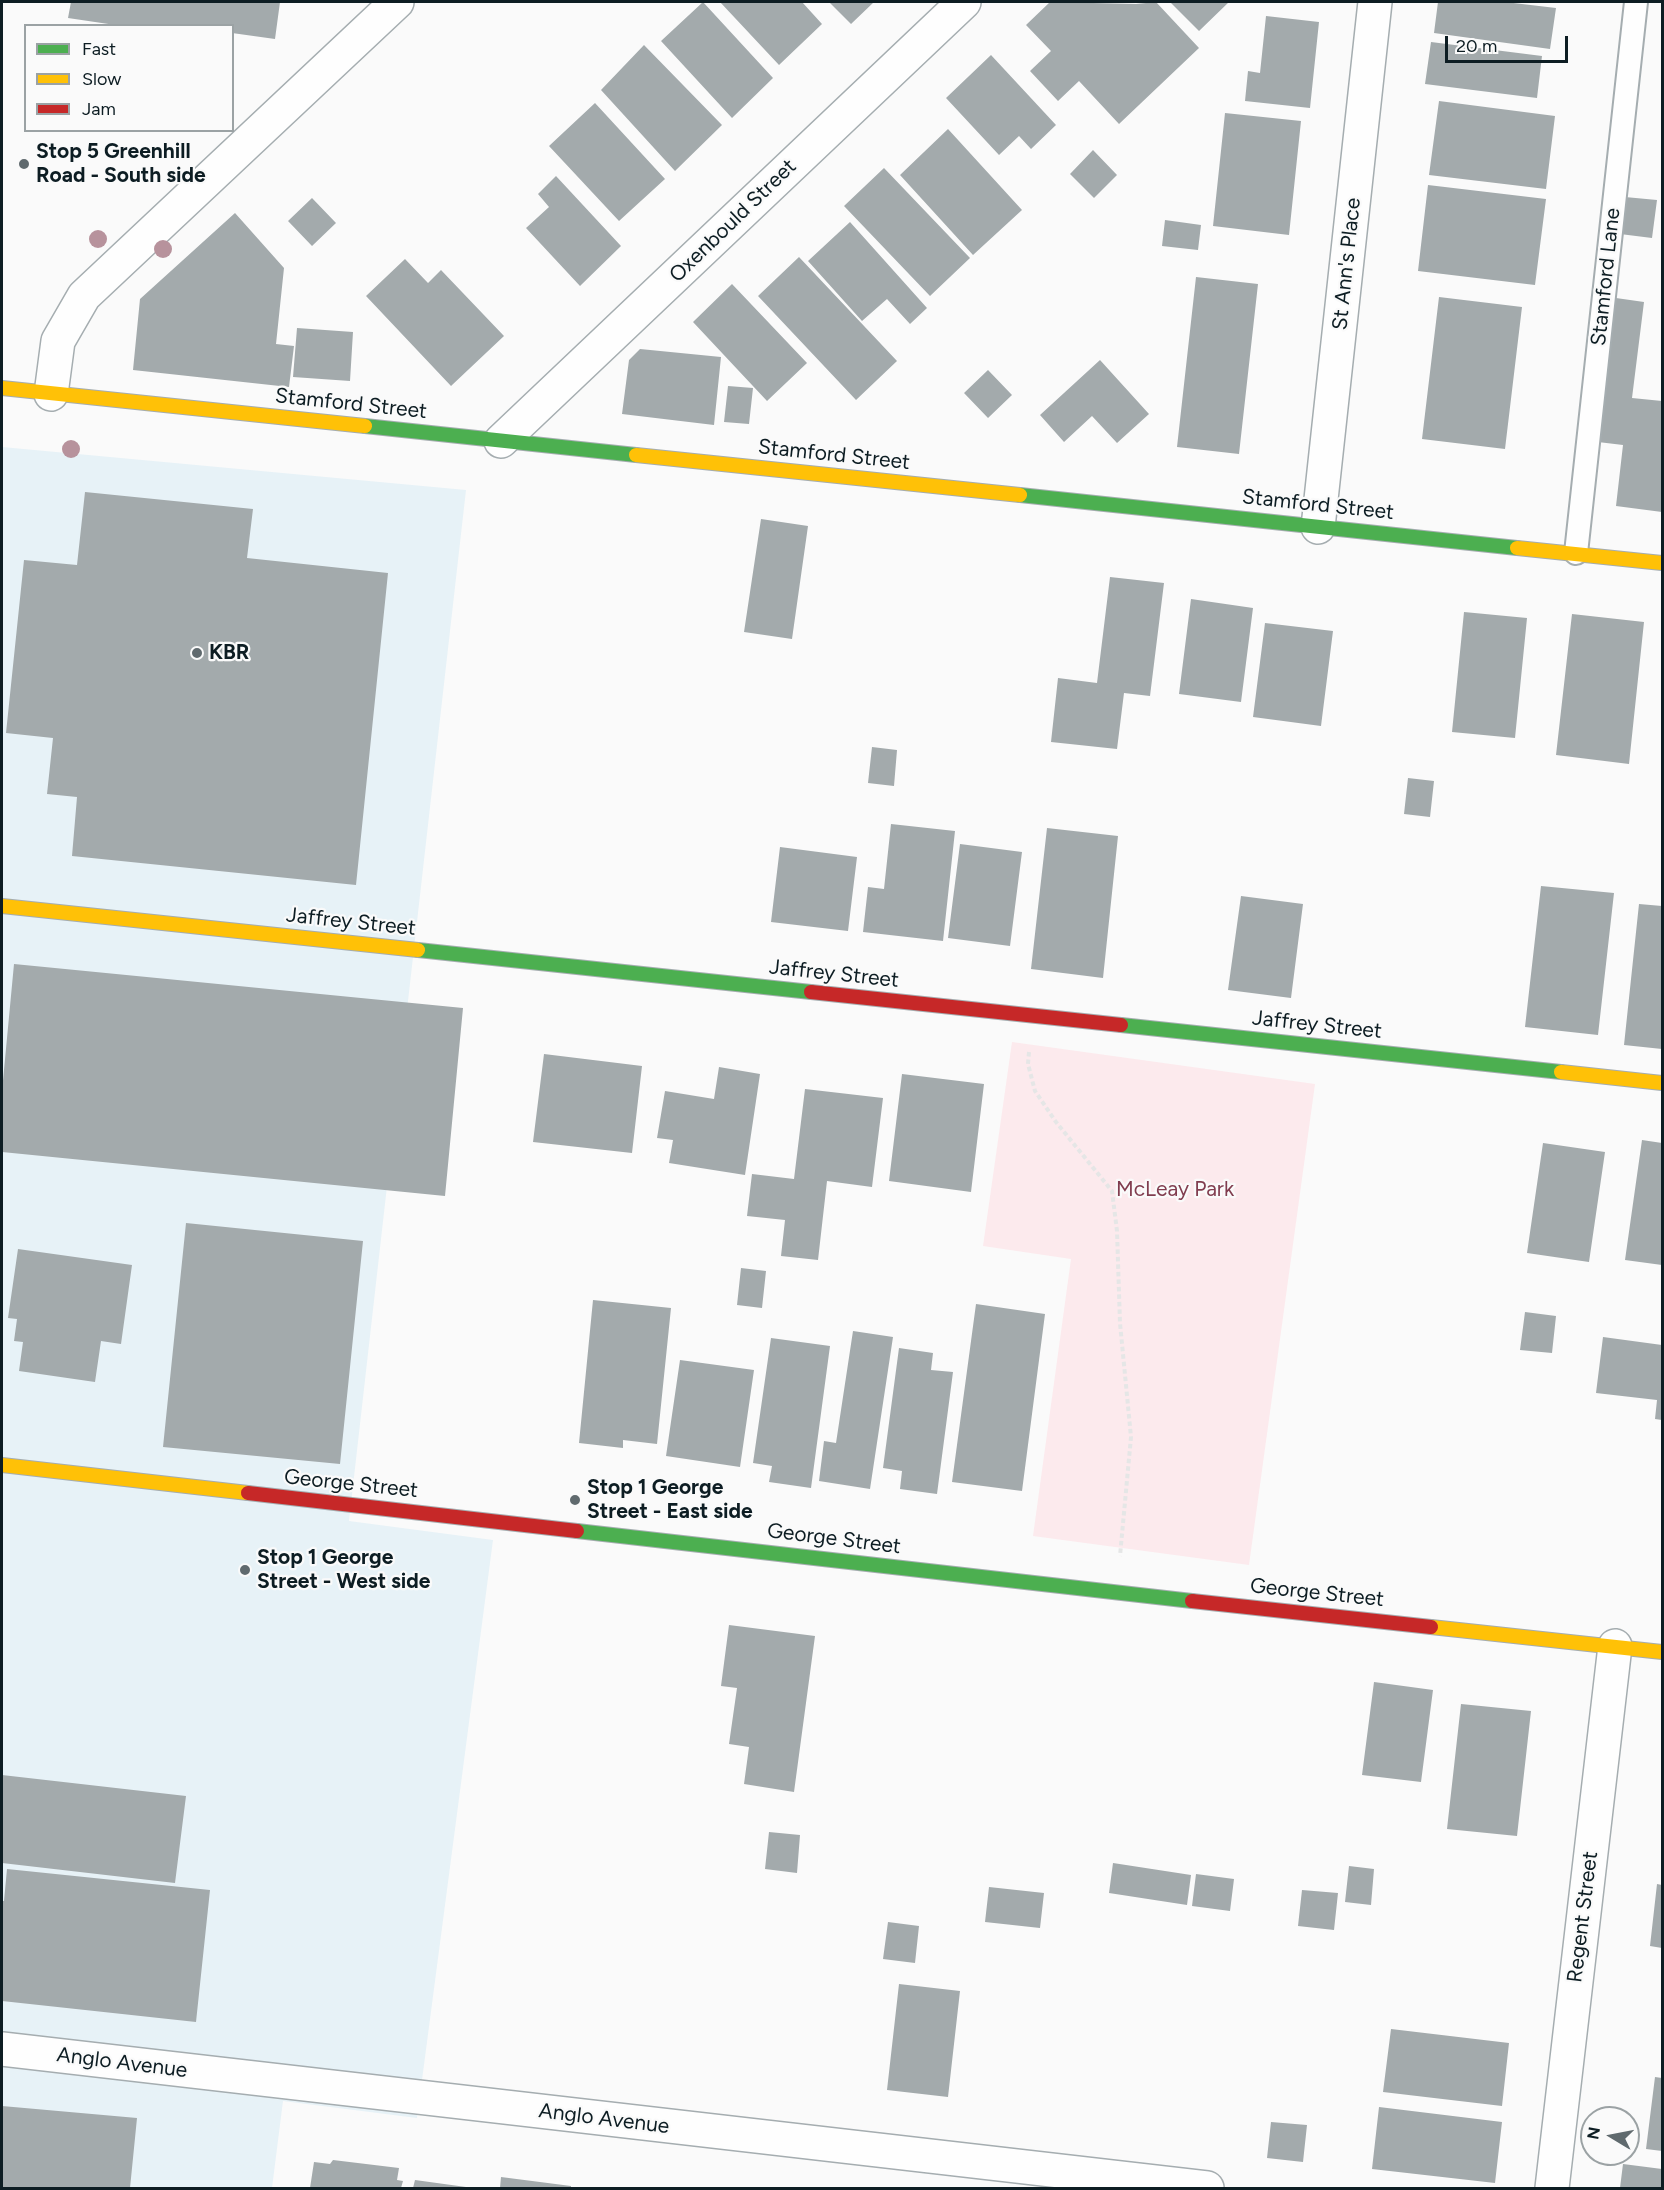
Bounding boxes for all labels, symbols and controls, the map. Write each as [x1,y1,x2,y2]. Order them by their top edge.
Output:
legend [24,24,234,132]
scale bar [1448,24,1571,62]
text: 20 m [1456,35,1497,57]
text: Fast [82,38,116,60]
text: Slow [82,68,121,90]
text: Jam [82,98,116,120]
place label: Stop 5 Greenhill Road - South side [36,139,206,189]
street label: Oxenbould Street [664,154,802,288]
marker: Stop 5 Greenhill Road - South side [17,157,31,171]
street label: St Ann's Place [1328,196,1366,332]
street label: Stamford Lane [1586,207,1626,347]
street label: Stamford Street [274,383,428,425]
street label: Stamford Street [757,434,911,476]
street label: Stamford Street [1241,484,1395,526]
place label: KBR [209,640,249,666]
marker: KBR [190,646,204,660]
street label: Jaffrey Street [285,903,417,941]
street label: Jaffrey Street [768,955,900,993]
street label: Jaffrey Street [1251,1006,1383,1044]
park label: McLeay Park [1116,1177,1234,1203]
street label: George Street [283,1464,419,1504]
place label: Stop 1 George Street - East side [587,1475,753,1525]
marker: Stop 1 George Street - East side [568,1493,582,1507]
street label: George Street [766,1518,902,1560]
place label: Stop 1 George Street - West side [257,1545,430,1595]
marker: Stop 1 George Street - West side [238,1563,252,1577]
street label: George Street [1249,1573,1385,1613]
street label: Regent Street [1562,1850,1604,1984]
street label: Anglo Avenue [55,2042,189,2084]
street label: Anglo Avenue [537,2098,671,2140]
north arrow [1580,2106,1640,2166]
text: N [1583,2125,1604,2141]

